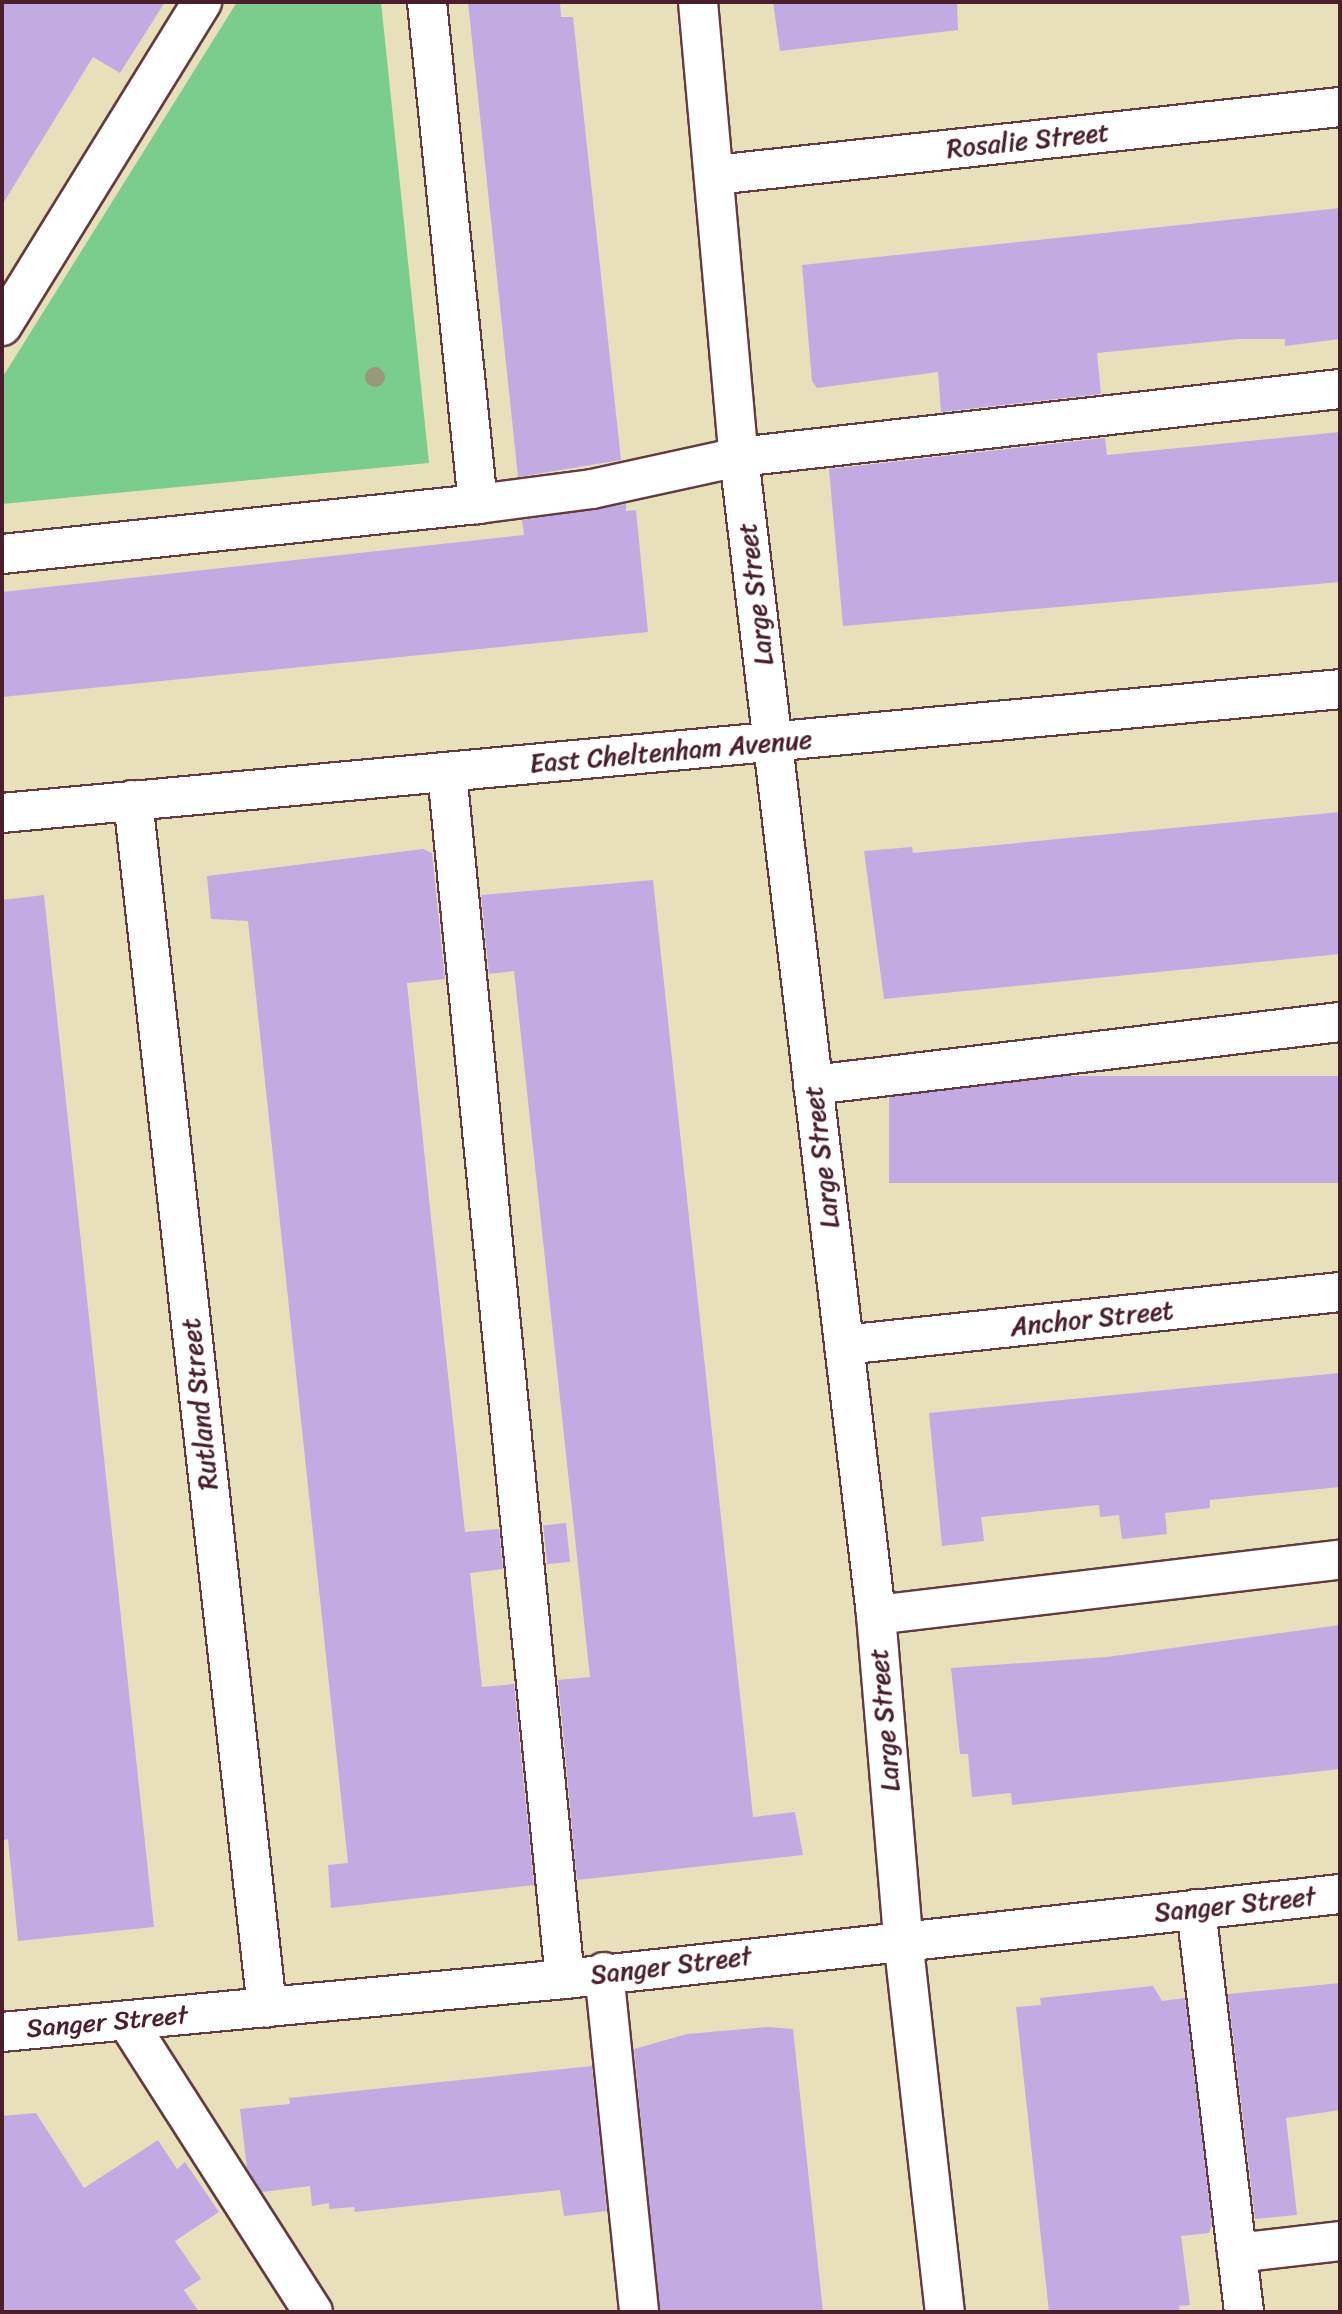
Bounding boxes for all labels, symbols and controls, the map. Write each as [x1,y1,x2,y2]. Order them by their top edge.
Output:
street label: Rosalie Street [945,117,1111,165]
street label: Large Street [732,520,780,668]
street label: East Cheltenham Avenue [529,724,813,780]
street label: Large Street [798,1083,846,1231]
street label: Anchor Street [1009,1295,1175,1343]
street label: Rutland Street [176,1317,224,1491]
street label: Large Street [863,1647,907,1793]
street label: Sanger Street [1152,1881,1318,1929]
street label: Sanger Street [588,1941,754,1991]
street label: Sanger Street [25,1999,189,2045]

